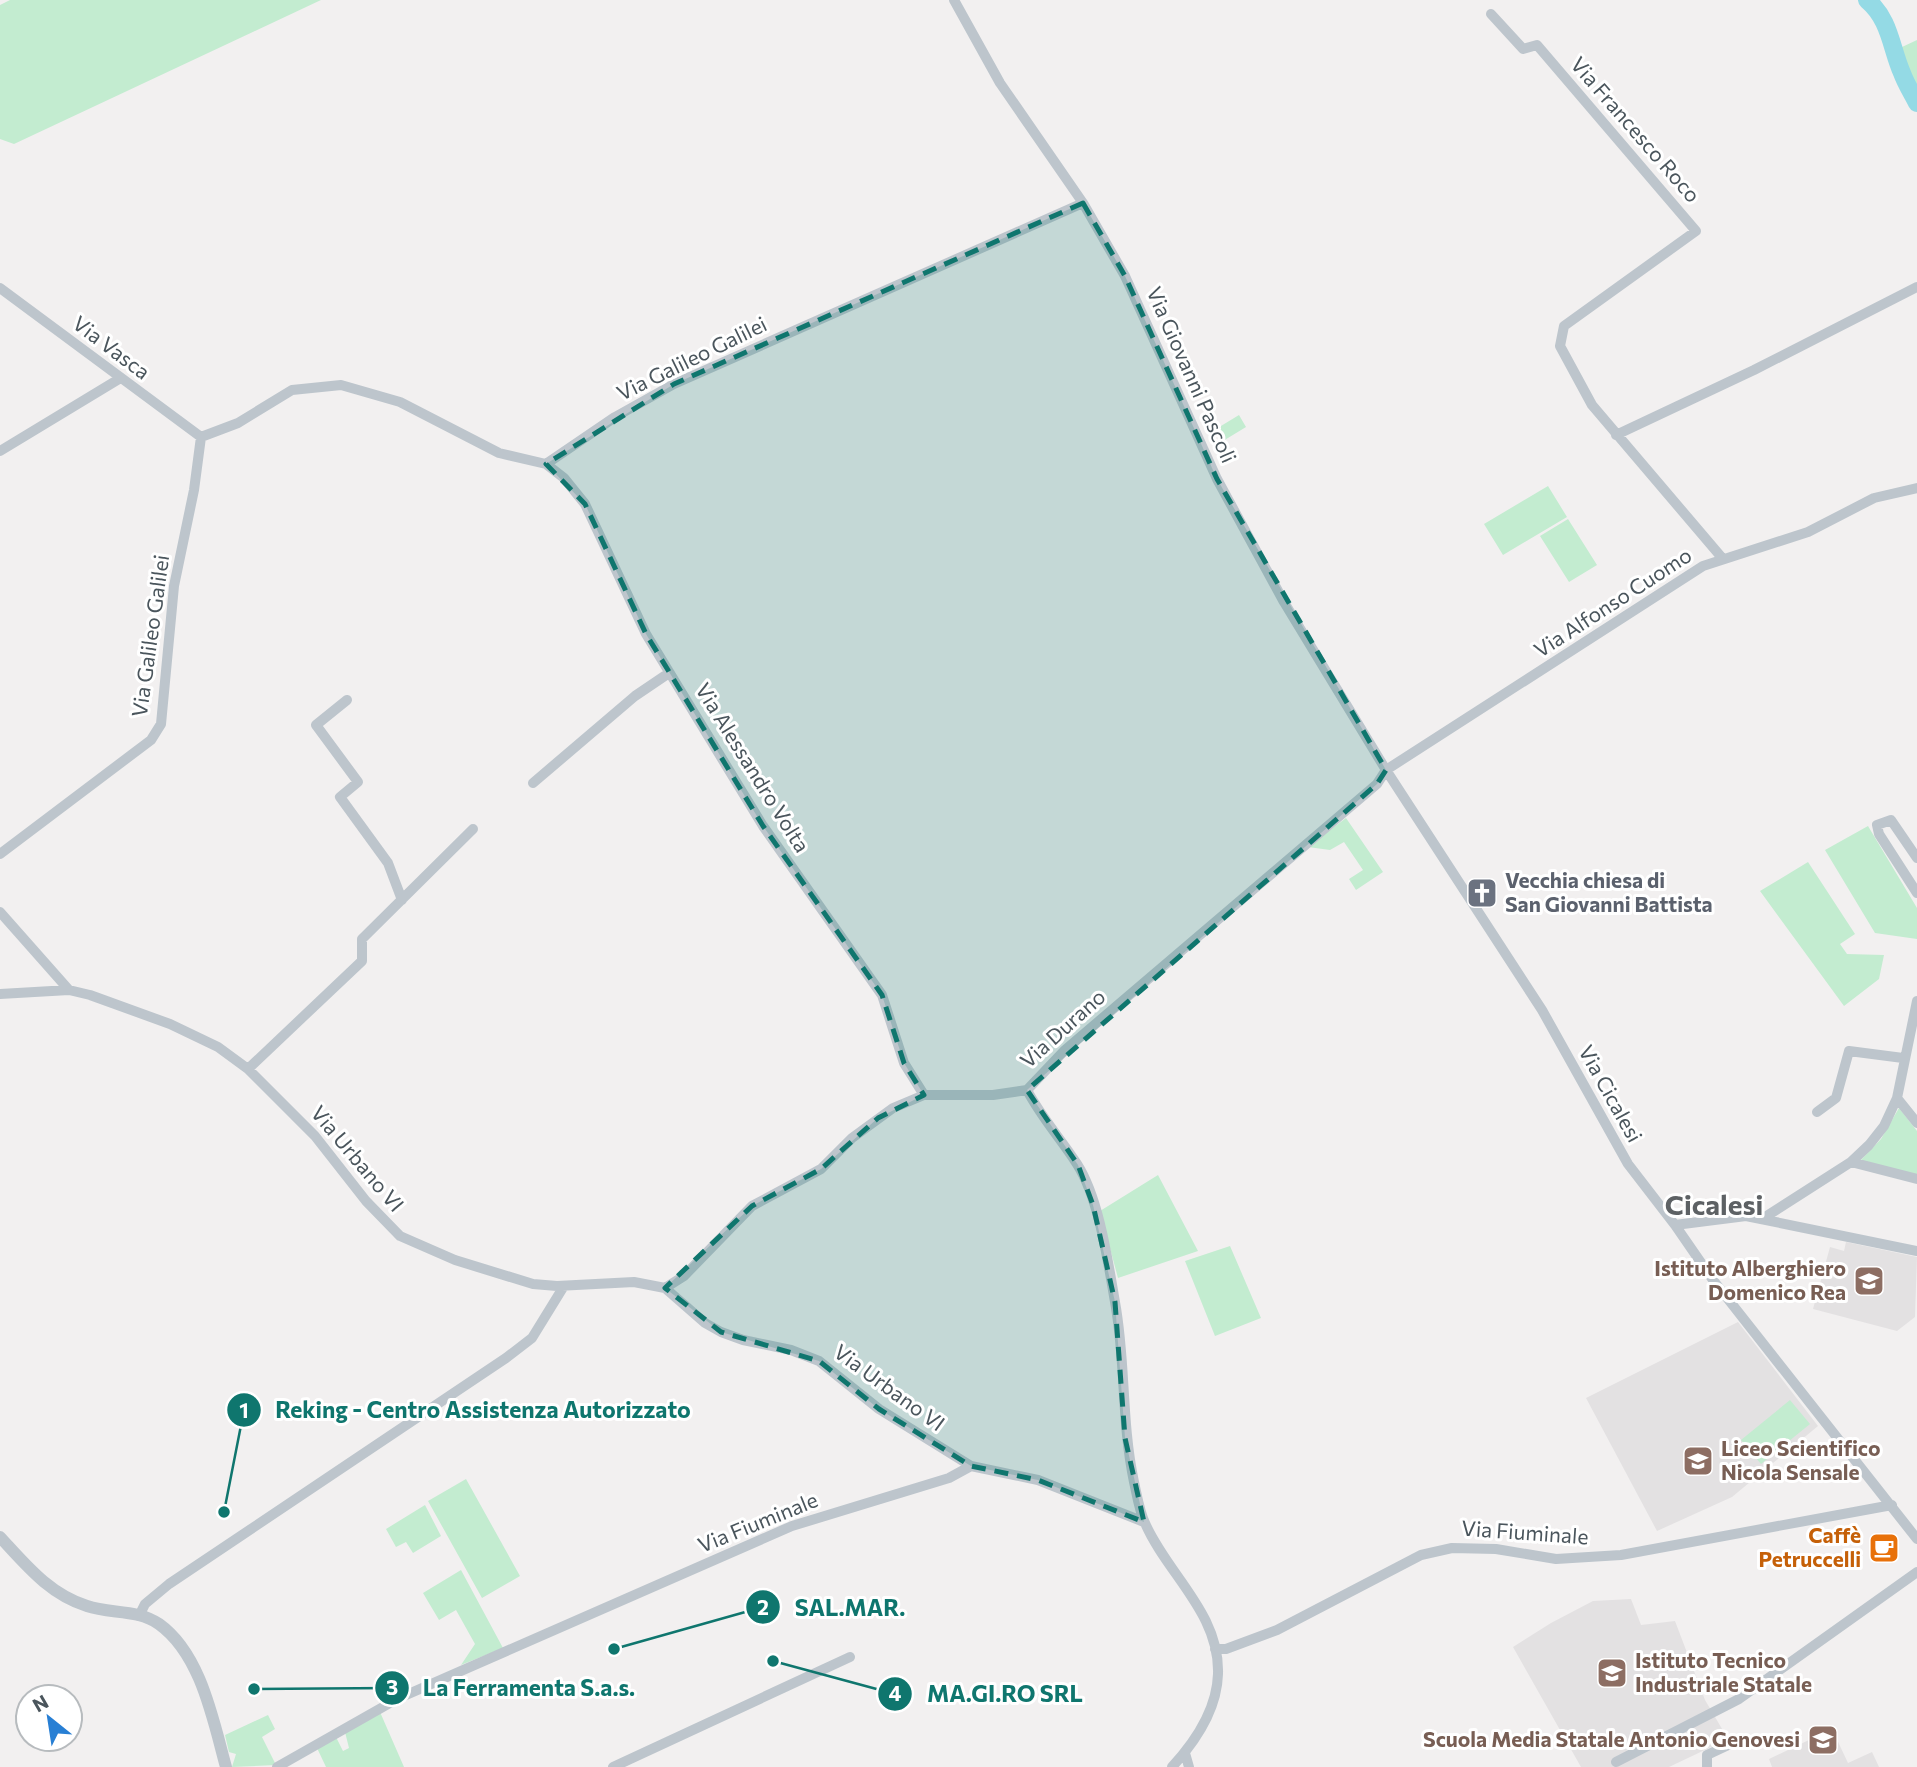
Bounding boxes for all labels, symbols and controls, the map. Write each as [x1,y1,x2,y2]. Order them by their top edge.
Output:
street label: Via Francesco Roco [1566,51,1706,207]
street label: Via Giovanni Pascoli [1142,282,1242,466]
street label: Via Vasca [68,310,155,384]
street label: Via Galileo Galilei [612,311,770,405]
street label: Via Alfonso Cuomo [1529,542,1696,662]
street label: Via Galileo Galilei [126,553,173,719]
street label: Via Alessandro Volta [691,678,816,857]
place label: Vecchia chiesa di San Giovanni Battista [1505,867,1713,916]
church icon: Vecchia chiesa di San Giovanni Battista [1465,876,1499,910]
street label: Via Durano [1014,983,1110,1073]
street label: Via Cicalesi [1574,1040,1648,1146]
street label: Via Urbano VI [307,1100,410,1216]
district label: Cicalesi [1665,1187,1763,1221]
place label: Istituto Alberghiero Domenico Rea [1654,1255,1846,1304]
school or university icon: Istituto Alberghiero Domenico Rea [1852,1264,1886,1298]
street label: Via Urbano VI [830,1338,950,1435]
callout: Reking - Centro Assistenza Autorizzato [226,1388,705,1432]
text: Reking - Centro Assistenza Autorizzato [275,1395,691,1423]
text: 1 [239,1397,249,1422]
place label: Liceo Scientifico Nicola Sensale [1721,1435,1881,1484]
school or university icon: Liceo Scientifico Nicola Sensale [1681,1444,1715,1478]
street label: Via Fiuminale [694,1486,821,1557]
street label: Via Fiuminale [1461,1515,1589,1548]
place label: Caffè Petruccelli [1758,1522,1861,1571]
cafe icon: Caffè Petruccelli [1867,1531,1901,1565]
callout: SAL.MAR. [745,1585,919,1629]
text: SAL.MAR. [795,1593,905,1621]
text: 2 [757,1594,769,1619]
place label: Istituto Tecnico Industriale Statale [1635,1647,1812,1696]
school or university icon: Istituto Tecnico Industriale Statale [1595,1656,1629,1690]
callout: La Ferramenta S.a.s. [374,1666,650,1710]
callout: MA.GI.RO SRL [878,1672,1097,1716]
text: La Ferramenta S.a.s. [423,1673,635,1701]
text: 3 [386,1674,398,1699]
text: MA.GI.RO SRL [927,1679,1083,1707]
text: 4 [889,1680,902,1705]
north arrow [14,1683,84,1753]
text: N [28,1689,52,1716]
school or university icon: Scuola Media Statale Antonio Genovesi [1806,1723,1840,1757]
place label: Scuola Media Statale Antonio Genovesi [1423,1726,1800,1751]

